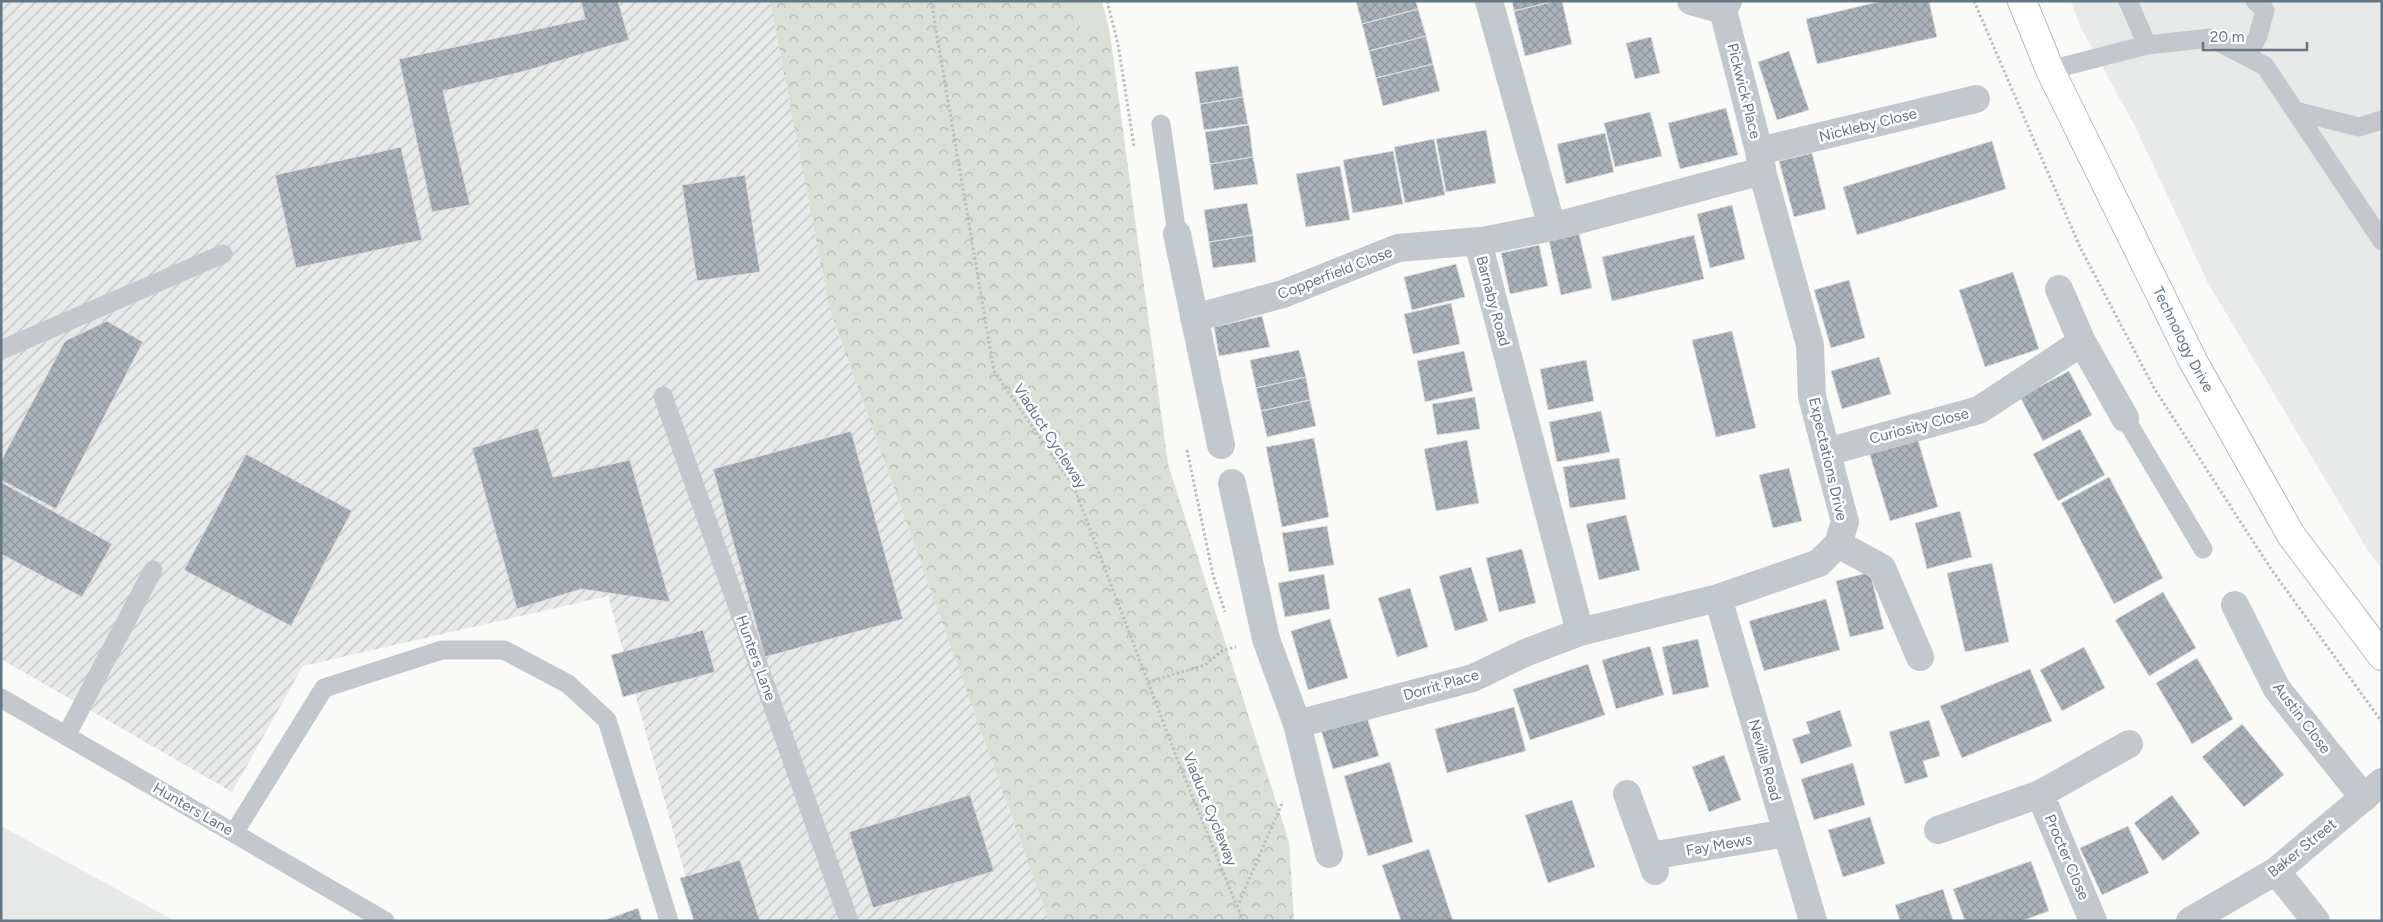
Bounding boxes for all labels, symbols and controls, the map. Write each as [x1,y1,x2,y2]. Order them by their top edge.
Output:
scale bar [2203,20,2307,52]
text: 20 m [2210,28,2244,46]
street label: Pickwick Place [1723,41,1765,141]
street label: Nickleby Close [1817,104,1919,146]
street label: Copperfield Close [1275,243,1395,303]
street label: Barnaby Road [1472,254,1514,348]
street label: Technology Drive [2149,284,2218,395]
street label: Viaduct Cycleway [1009,380,1091,492]
street label: Expectations Drive [1805,396,1851,522]
street label: Curiosity Close [1867,404,1971,448]
street label: Hunters Lane [732,613,780,703]
street label: Dorrit Place [1401,666,1481,704]
street label: Austin Close [2269,679,2335,757]
street label: Neville Road [1745,717,1785,803]
street label: Viaduct Cycleway [1179,749,1241,869]
street label: Hunters Lane [150,779,236,839]
street label: Procter Close [2041,812,2093,902]
street label: Baker Street [2264,815,2340,881]
street label: Fay Mews [1685,830,1753,860]

